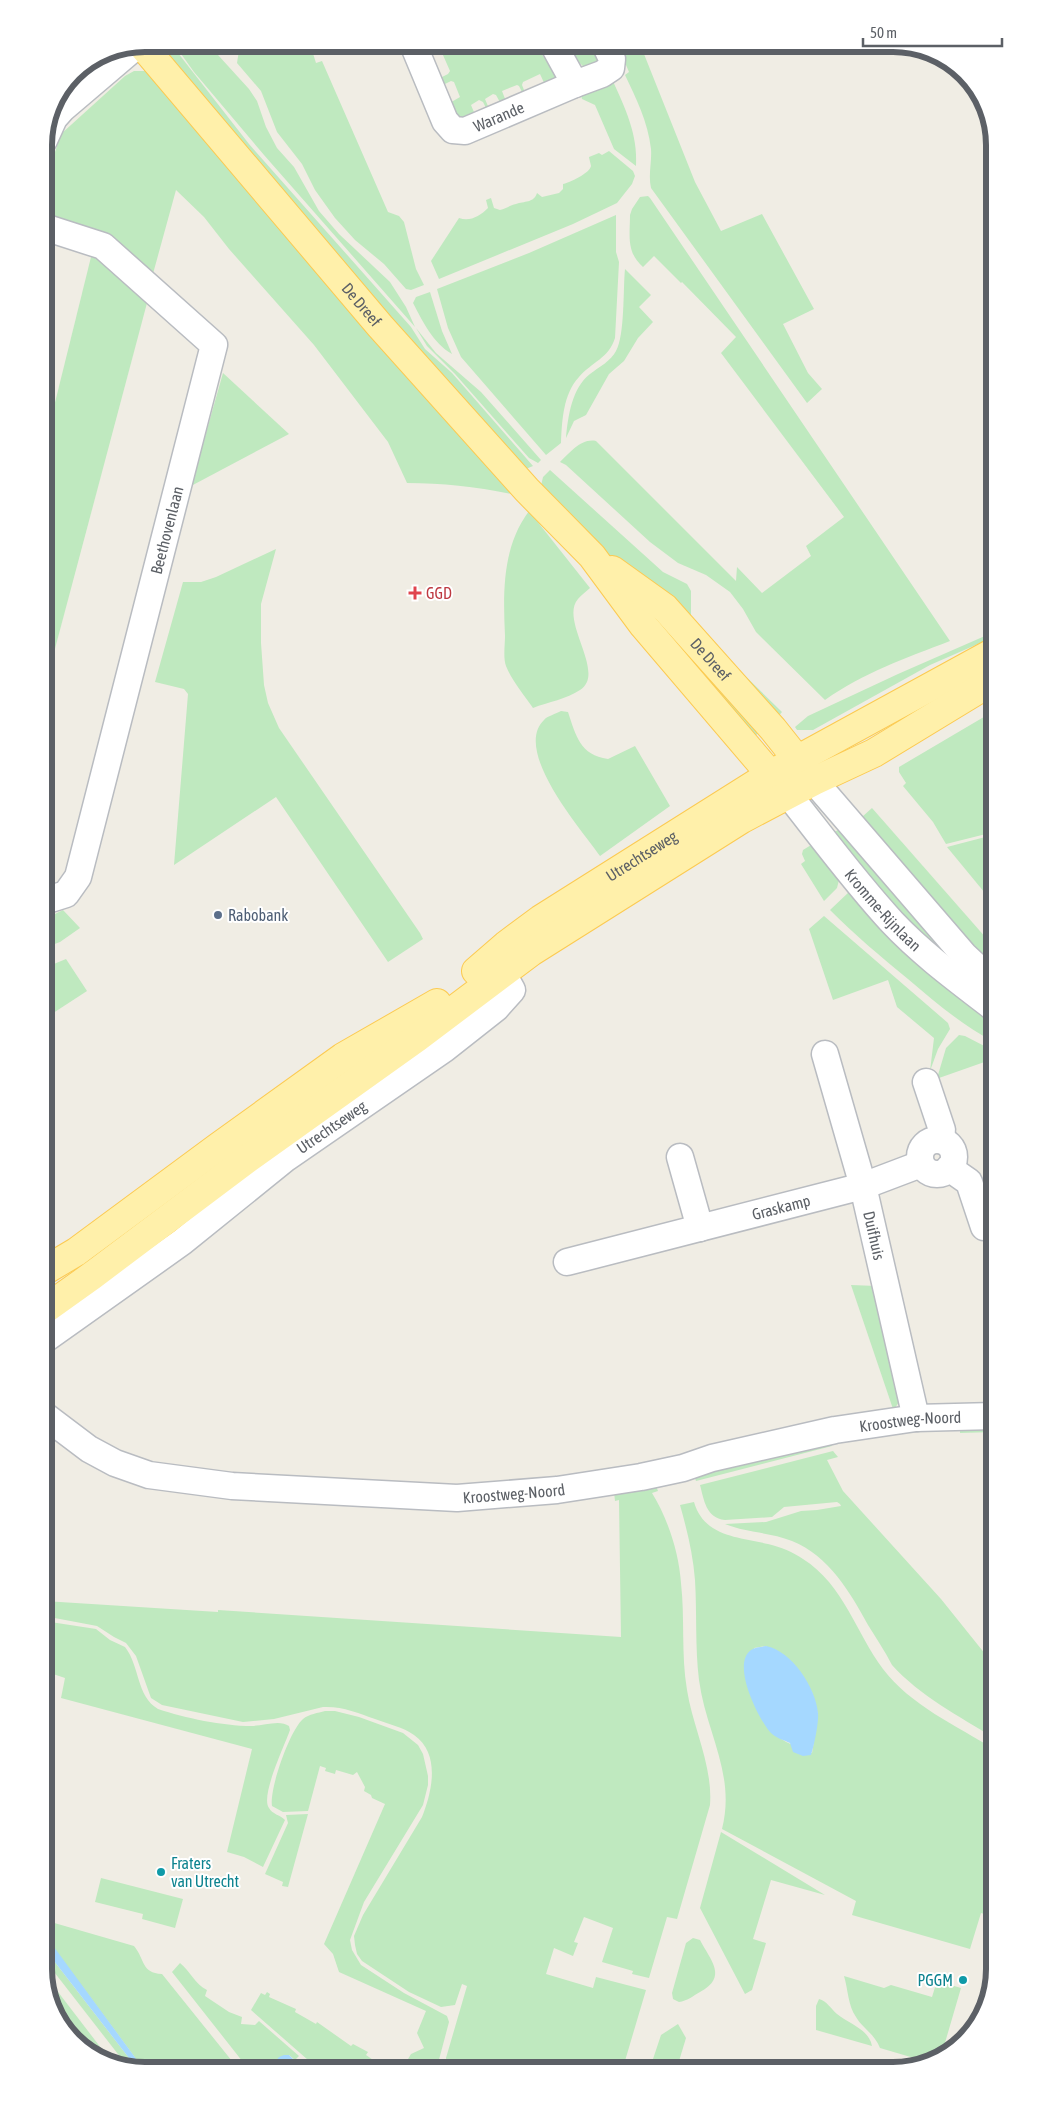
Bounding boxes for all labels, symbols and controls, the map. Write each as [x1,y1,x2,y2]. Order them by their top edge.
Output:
scale bar [863,15,1002,47]
text: 50 m [870,24,897,41]
street label: Warande [471,98,527,135]
street label: De Dreef [338,279,385,330]
street label: Beethovenlaan [147,484,187,576]
place label: GGD [426,584,452,602]
marker: GGD [408,586,422,600]
street label: De Dreef [687,634,735,685]
street label: Utrechtseweg [603,827,681,885]
street label: Kromme-Rijnlaan [841,865,925,955]
place label: Rabobank [228,906,288,924]
marker: Rabobank [212,909,224,921]
street label: Utrechtseweg [293,1096,370,1157]
street label: Graskamp [750,1191,812,1223]
street label: Duifhuis [860,1209,889,1262]
street label: Kroostweg-Noord [858,1408,961,1435]
street label: Kroostweg-Noord [462,1480,566,1507]
place label: Fraters van Utrecht [171,1854,239,1890]
marker: Fraters van Utrecht [155,1866,167,1878]
place label: PGGM [917,1971,953,1989]
marker: PGGM [957,1974,969,1986]

